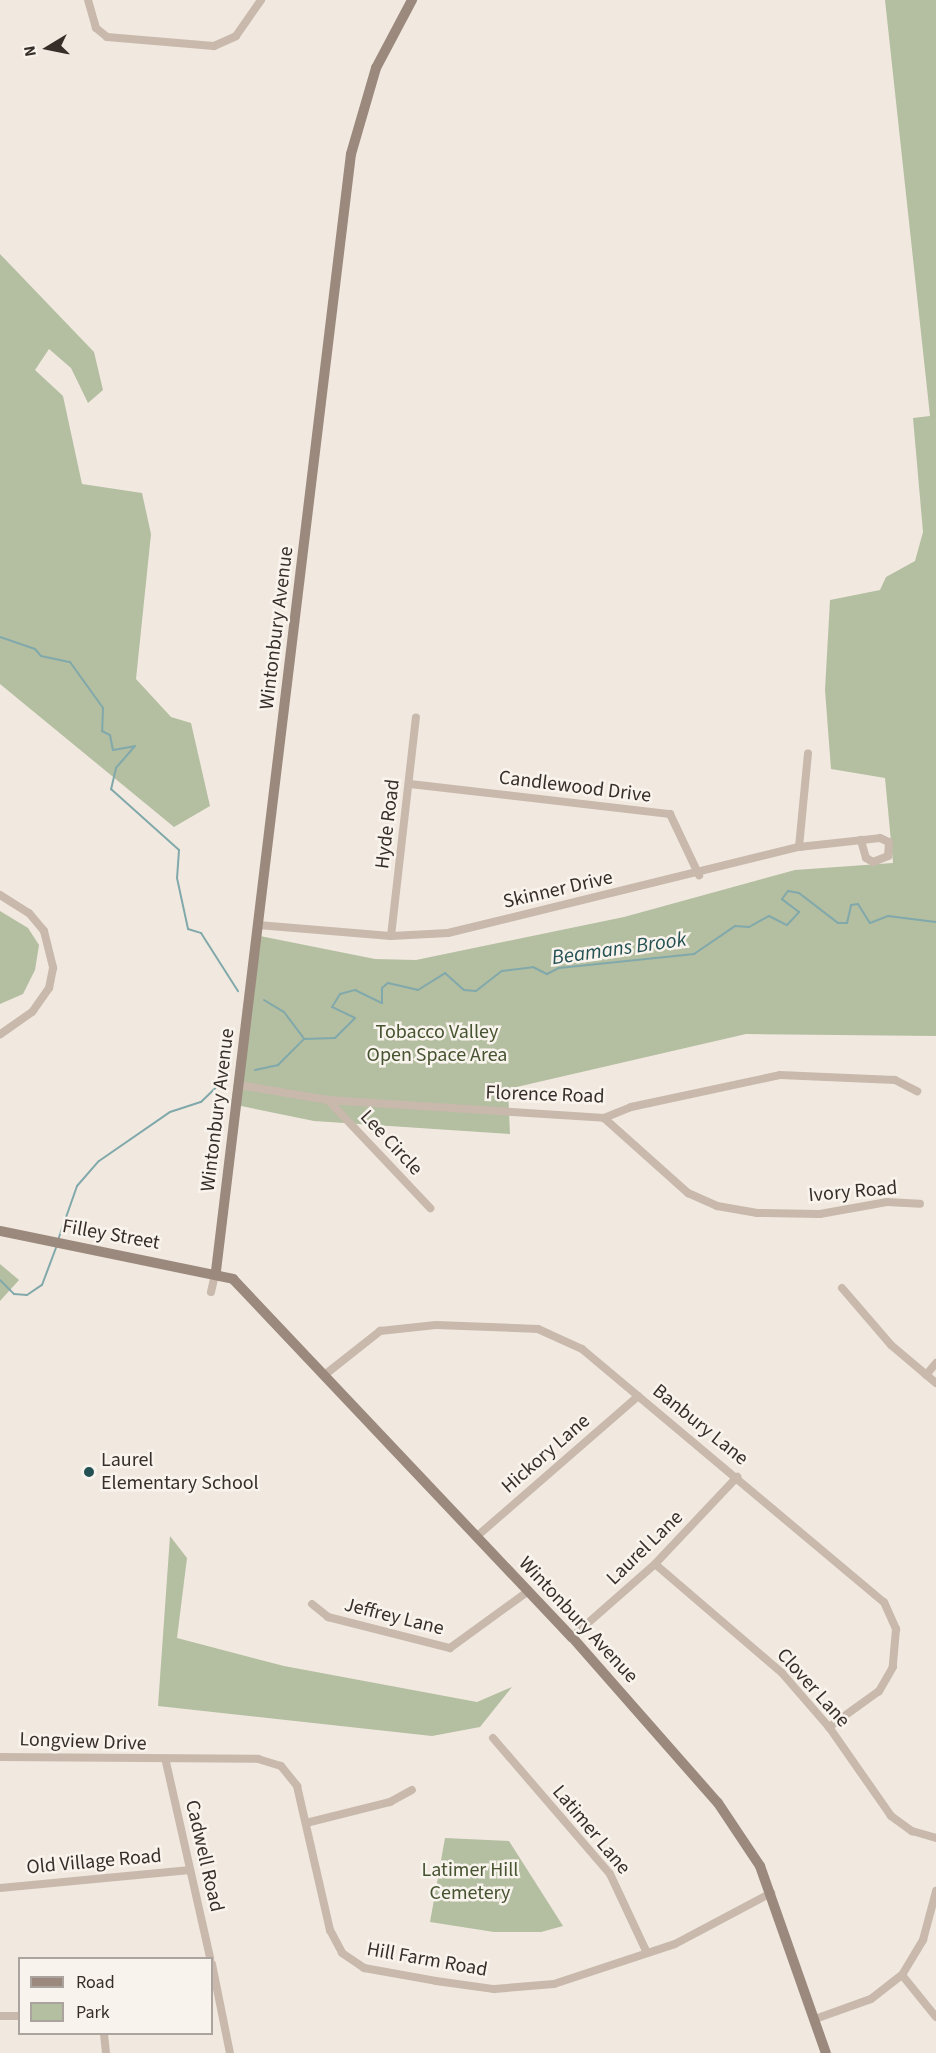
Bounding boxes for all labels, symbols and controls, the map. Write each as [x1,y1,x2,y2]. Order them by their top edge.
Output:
north arrow [18,18,78,78]
text: N [19,44,42,58]
street label: Wintonbury Avenue [255,545,299,711]
street label: Candlewood Drive [498,766,652,808]
street label: Hyde Road [371,778,405,870]
street label: Skinner Drive [501,866,615,914]
water label: Beamans Brook [550,926,688,970]
park label: Tobacco Valley Open Space Area [367,1020,507,1067]
street label: Wintonbury Avenue [196,1027,240,1193]
street label: Florence Road [485,1081,605,1109]
street label: Lee Circle [355,1105,427,1181]
street label: Ivory Road [808,1176,898,1208]
street label: Filley Street [60,1215,162,1255]
street label: Banbury Lane [647,1379,753,1471]
street label: Hickory Lane [497,1409,595,1499]
place label: Laurel Elementary School [101,1448,259,1495]
marker: Laurel Elementary School [82,1465,96,1479]
street label: Laurel Lane [602,1506,688,1590]
street label: Wintonbury Avenue [513,1552,643,1688]
street label: Jeffrey Lane [342,1593,446,1641]
street label: Clover Lane [771,1644,855,1732]
street label: Longview Drive [19,1728,147,1756]
street label: Latimer Lane [547,1780,635,1880]
street label: Cadwell Road [179,1798,229,1914]
street label: Old Village Road [25,1844,163,1880]
park label: Latimer Hill Cemetery [422,1858,518,1905]
street label: Hill Farm Road [365,1938,489,1982]
legend [18,1957,213,2035]
text: Road [76,1970,115,1995]
text: Park [76,2000,110,2025]

